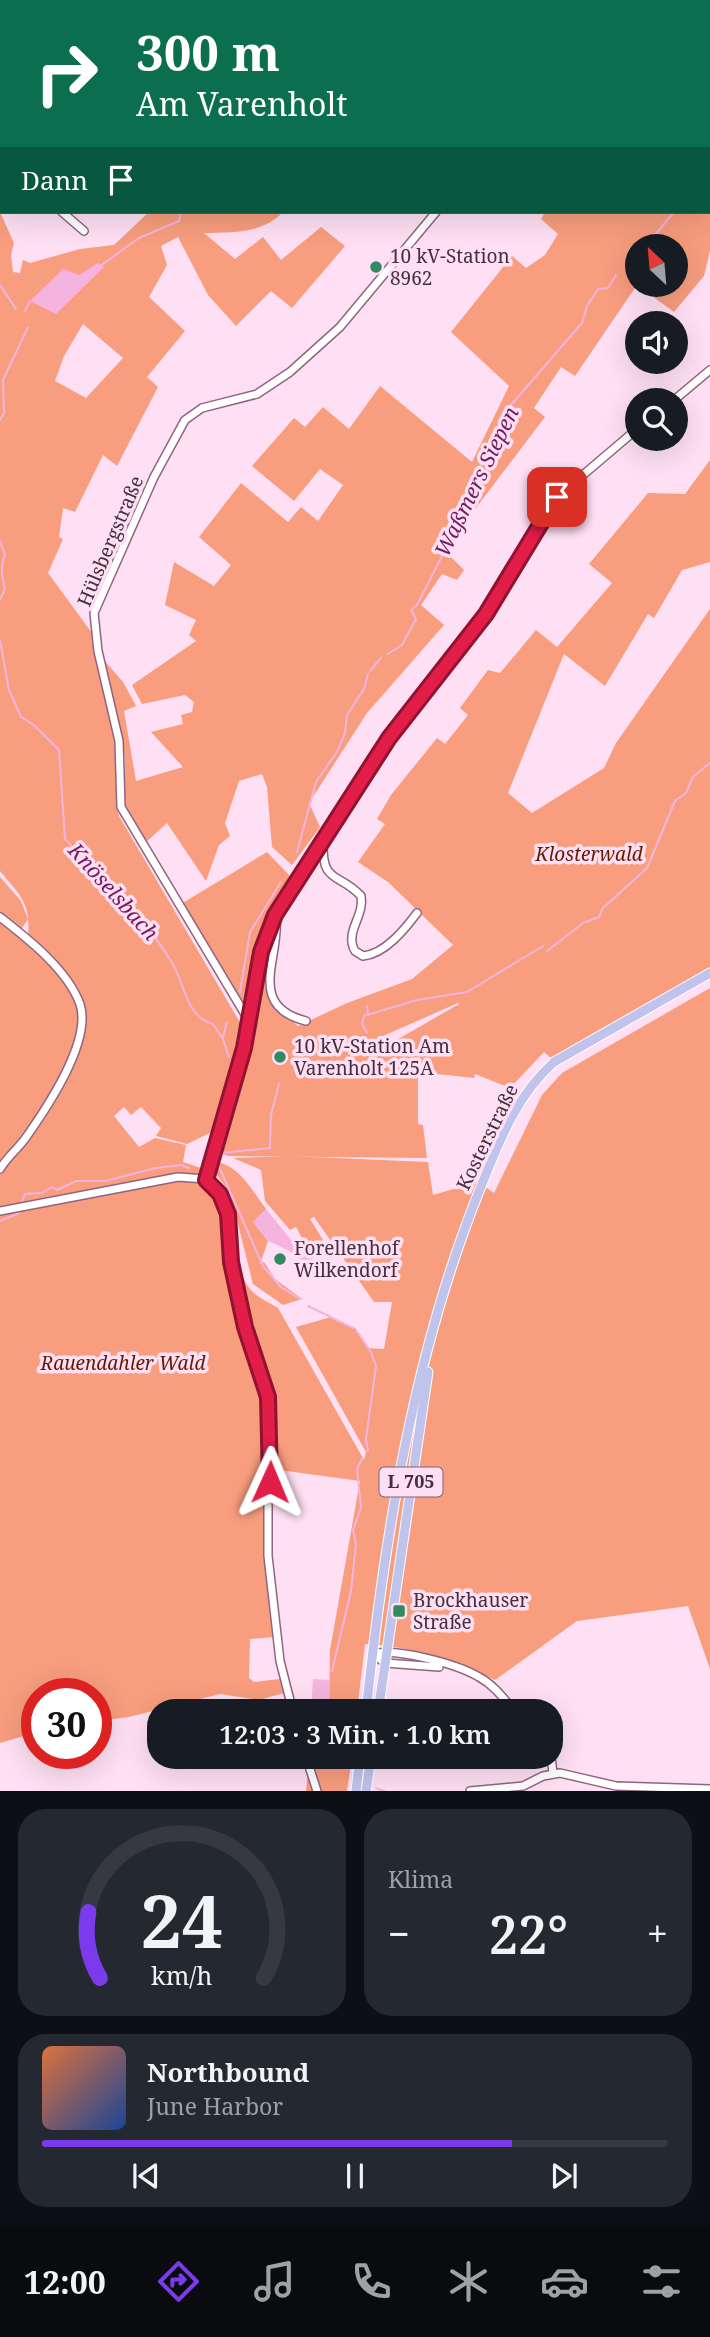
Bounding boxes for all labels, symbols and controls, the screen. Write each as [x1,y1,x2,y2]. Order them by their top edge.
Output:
text: 300 m [136,19,280,85]
icon: right [21,28,112,119]
text: Am Varenholt [136,82,348,125]
icon: arrive [102,161,140,199]
text: Dann [21,162,88,198]
north arrow [625,234,688,298]
map controls [625,234,688,451]
place label: 10 kV-Station 8962 [390,243,510,291]
marker: 10 kV-Station 8962 [368,259,384,275]
button: sound [625,311,688,374]
button: search [625,388,688,451]
water label: Waßmers Siepen [428,402,525,561]
pin [527,467,587,527]
street label: Hülsbergstraße [71,472,149,610]
icon: arrive [538,478,576,516]
water label: Knöselsbach [62,836,165,946]
park label: Klosterwald [534,841,644,867]
place label: 10 kV-Station Am Varenholt 125A [294,1033,450,1081]
marker: 10 kV-Station Am Varenholt 125A [272,1049,288,1065]
street label: Kosterstraße [450,1080,524,1194]
place label: Forellenhof Wilkendorf [294,1235,401,1283]
marker: Forellenhof Wilkendorf [272,1251,288,1267]
park label: Rauendahler Wald [40,1350,206,1376]
position arrow [233,1445,307,1519]
road number: L 705 [380,1468,442,1497]
place label: Brockhauser Straße [413,1587,528,1635]
marker: Brockhauser Straße [391,1603,407,1619]
speed limit sign: 30 [21,1678,112,1769]
text: 12:03 · 3 Min. · 1.0 km [219,1716,491,1752]
text: Klima [388,1863,453,1895]
text: 24 [141,1871,223,1970]
text: 22° [489,1898,568,1969]
text: − [388,1907,410,1959]
text: + [647,1907,668,1959]
text: km/h [151,1958,213,1992]
text: Northbound [147,2054,309,2090]
text: June Harbor [147,2090,283,2122]
icon: previous [127,2157,165,2195]
icon: pause [336,2157,374,2195]
icon: next [545,2157,583,2195]
icon: directions [154,2257,203,2306]
icon: music [250,2257,299,2306]
icon: phone [347,2257,396,2306]
icon: climate [444,2257,493,2306]
icon: car [540,2257,589,2306]
icon: filters [637,2257,686,2306]
text: 12:00 [24,2260,106,2303]

